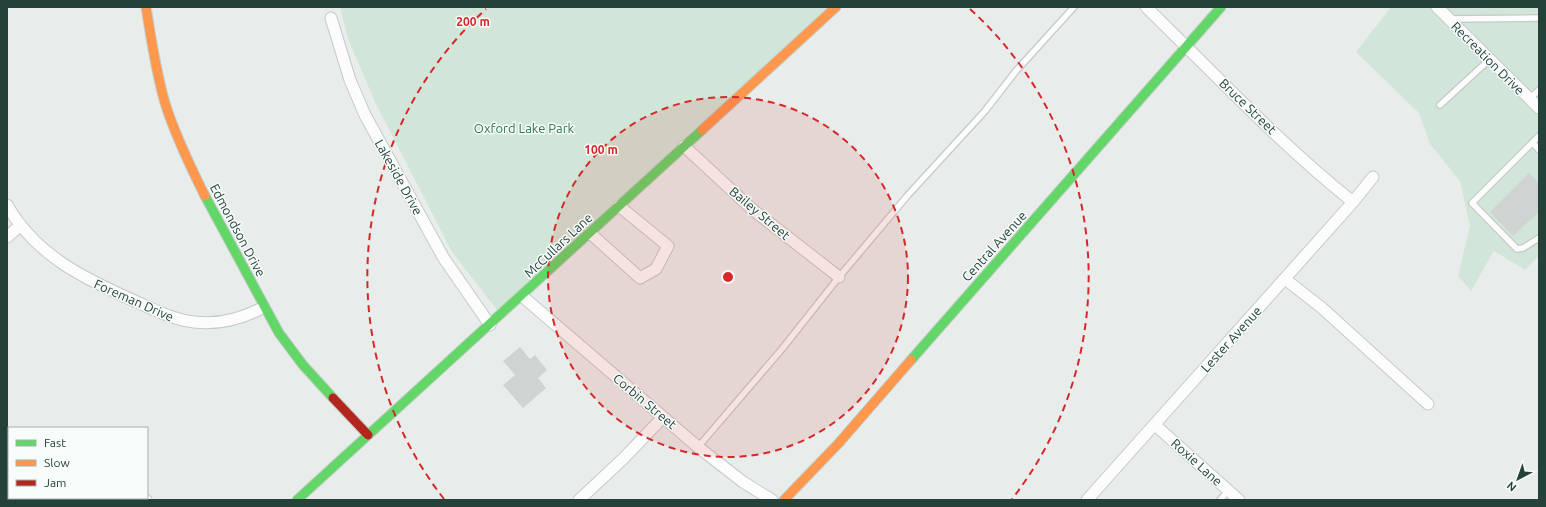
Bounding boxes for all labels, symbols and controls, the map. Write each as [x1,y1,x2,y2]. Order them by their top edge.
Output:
text: 200 m [456,15,490,28]
street label: Recreation Drive [1449,19,1527,97]
street label: Bruce Street [1217,76,1279,136]
park label: Oxford Lake Park [474,121,575,135]
street label: Lakeside Drive [372,137,426,217]
text: 100 m [584,143,618,156]
street label: Edmondson Drive [208,181,268,279]
street label: Bailey Street [727,184,793,242]
street label: Central Avenue [959,208,1029,284]
street label: McCullars Lane [521,210,595,280]
centre of rings [721,270,735,284]
street label: Foreman Drive [92,276,176,324]
street label: Lester Avenue [1198,303,1264,375]
street label: Corbin Street [611,371,679,431]
legend [8,427,148,499]
text: Fast [44,436,66,449]
street label: Roxie Lane [1169,436,1225,488]
text: Slow [44,456,70,469]
north arrow [1498,459,1538,499]
text: Jam [44,476,66,489]
text: N [1504,479,1518,494]

